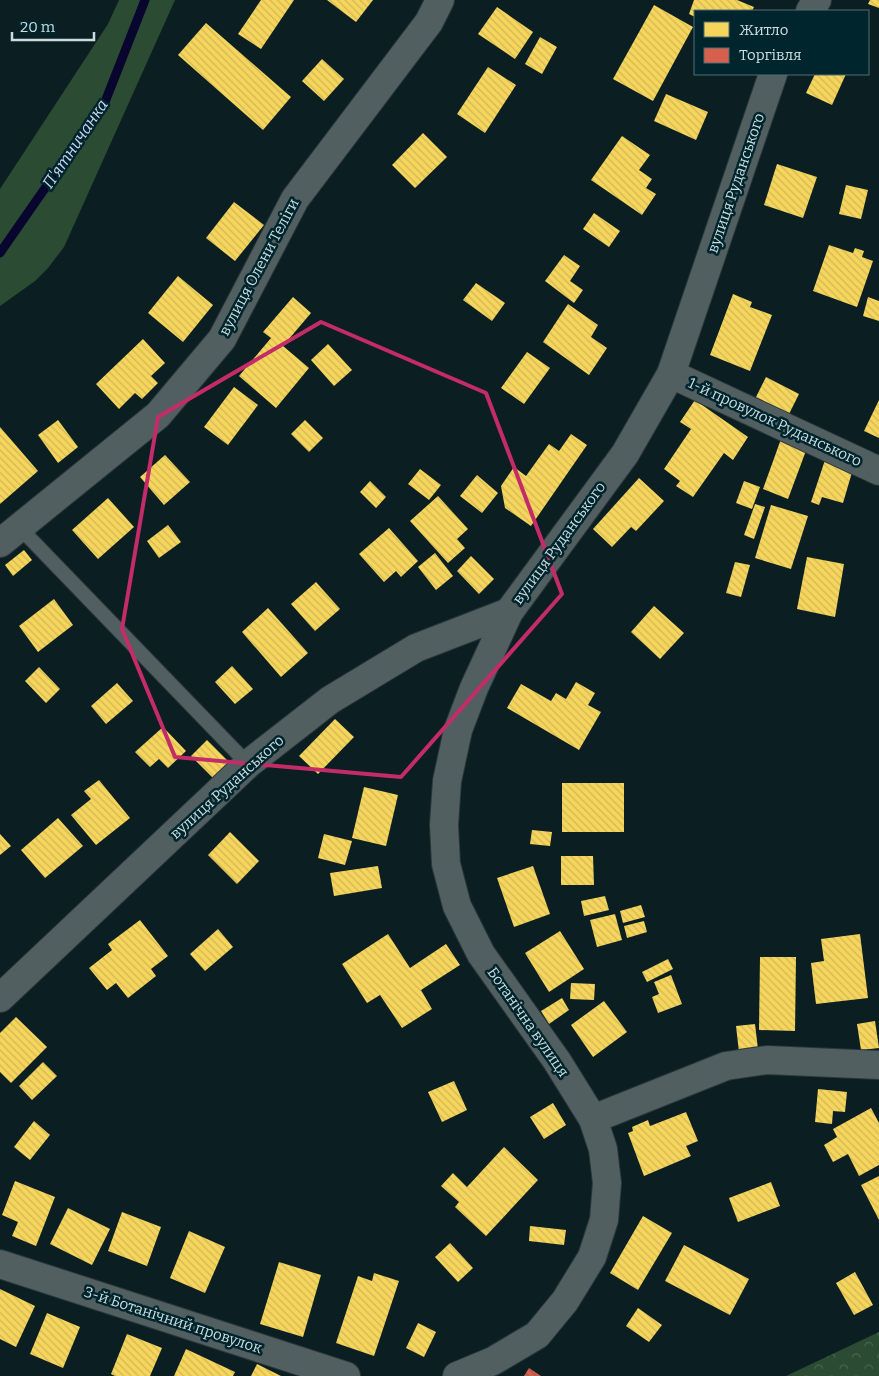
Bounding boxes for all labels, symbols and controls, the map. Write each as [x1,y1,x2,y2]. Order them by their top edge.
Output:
scale bar [12,10,95,42]
legend [694,10,869,75]
text: 20 m [20,18,56,36]
text: Житло [739,21,788,39]
text: Торгівля [739,46,801,64]
water label: П'ятничанка [38,96,112,192]
street label: вулиця Руданського [704,111,768,255]
street label: вулиця Олени Теліги [215,195,303,339]
street label: 1-й провулок Руданського [685,374,865,470]
street label: вулиця Руданського [509,478,609,608]
street label: вулиця Руданського [166,731,288,843]
street label: Ботанічна вулиця [483,964,573,1080]
street label: 3-й Ботанічний провулок [82,1283,265,1357]

